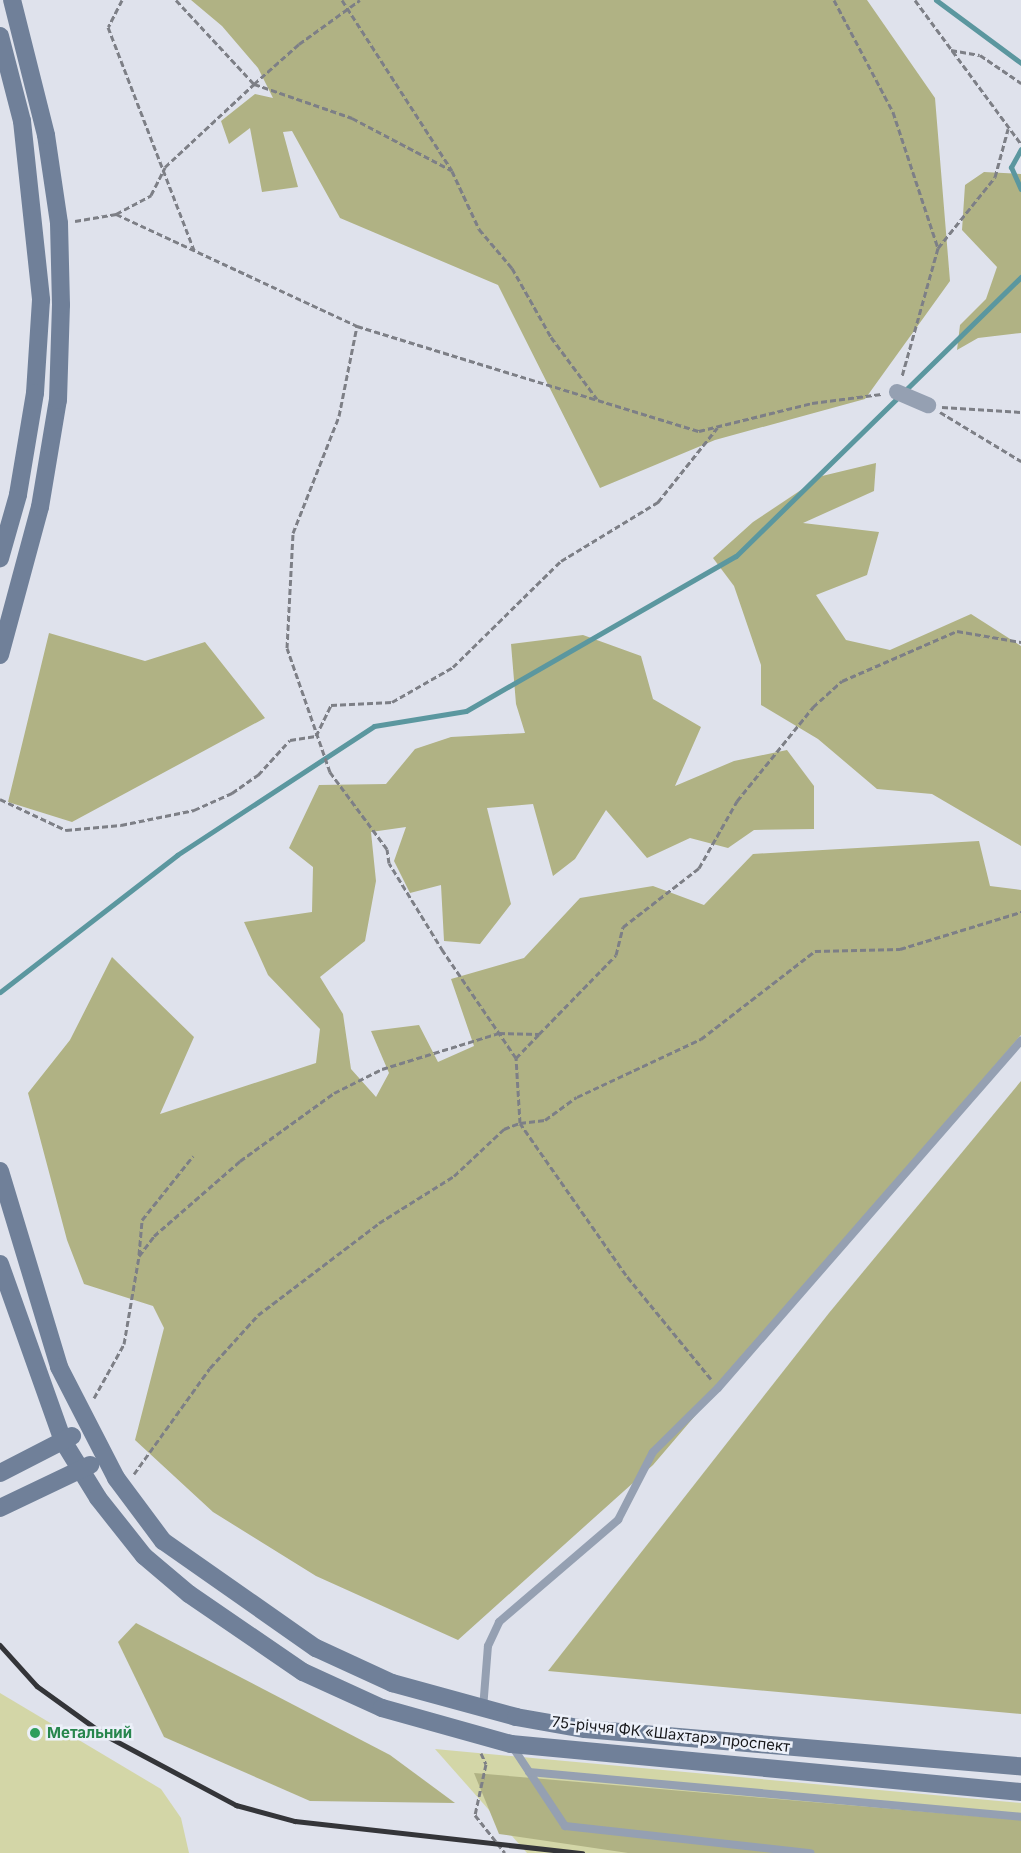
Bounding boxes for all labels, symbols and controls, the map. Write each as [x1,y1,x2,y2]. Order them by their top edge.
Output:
street label: 75-річчя ФК «Шахтар» проспект [551,1713,791,1755]
place label: Метальний [47,1724,132,1742]
marker: Метальний [28,1726,42,1740]

